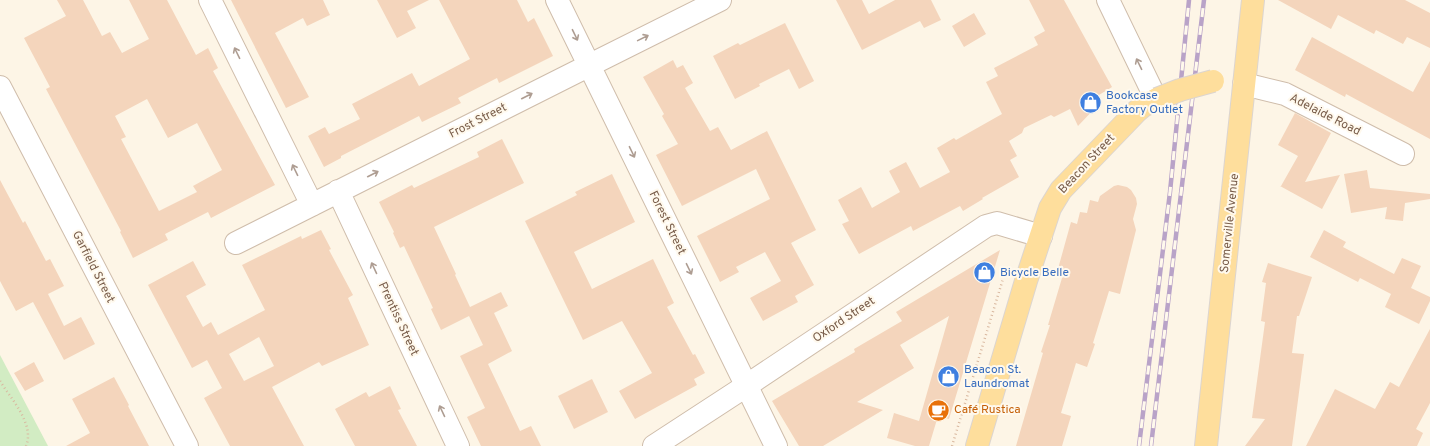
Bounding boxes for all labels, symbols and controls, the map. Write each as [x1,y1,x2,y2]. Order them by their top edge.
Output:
one-way arrow [572,29,579,41]
one-way arrow [637,34,649,41]
one-way arrow [233,48,240,60]
one-way arrow [1135,58,1142,70]
place label: Bookcase Factory Outlet [1106,88,1183,118]
shop icon: Bookcase Factory Outlet [1078,90,1104,116]
street label: Adelaide Road [1287,90,1363,140]
one-way arrow [520,92,532,99]
street label: Frost Street [446,100,510,142]
street label: Beacon Street [1055,131,1119,197]
one-way arrow [629,145,636,157]
one-way arrow [290,164,298,176]
one-way arrow [367,170,379,177]
street label: Somerville Avenue [1217,173,1243,273]
street label: Forest Street [645,188,689,258]
street label: Garfield Street [68,228,118,306]
shop icon: Bicycle Belle [971,260,997,286]
one-way arrow [370,262,378,274]
one-way arrow [686,262,693,274]
place label: Bicycle Belle [1000,265,1069,281]
street label: Prentiss Street [374,280,422,358]
street label: Oxford Street [810,293,878,347]
place label: Beacon St. Laundromat [964,362,1029,392]
shop icon: Beacon St. Laundromat [935,364,961,390]
cafe icon: Café Rustica [926,397,952,423]
place label: Café Rustica [954,402,1021,418]
one-way arrow [438,405,445,417]

